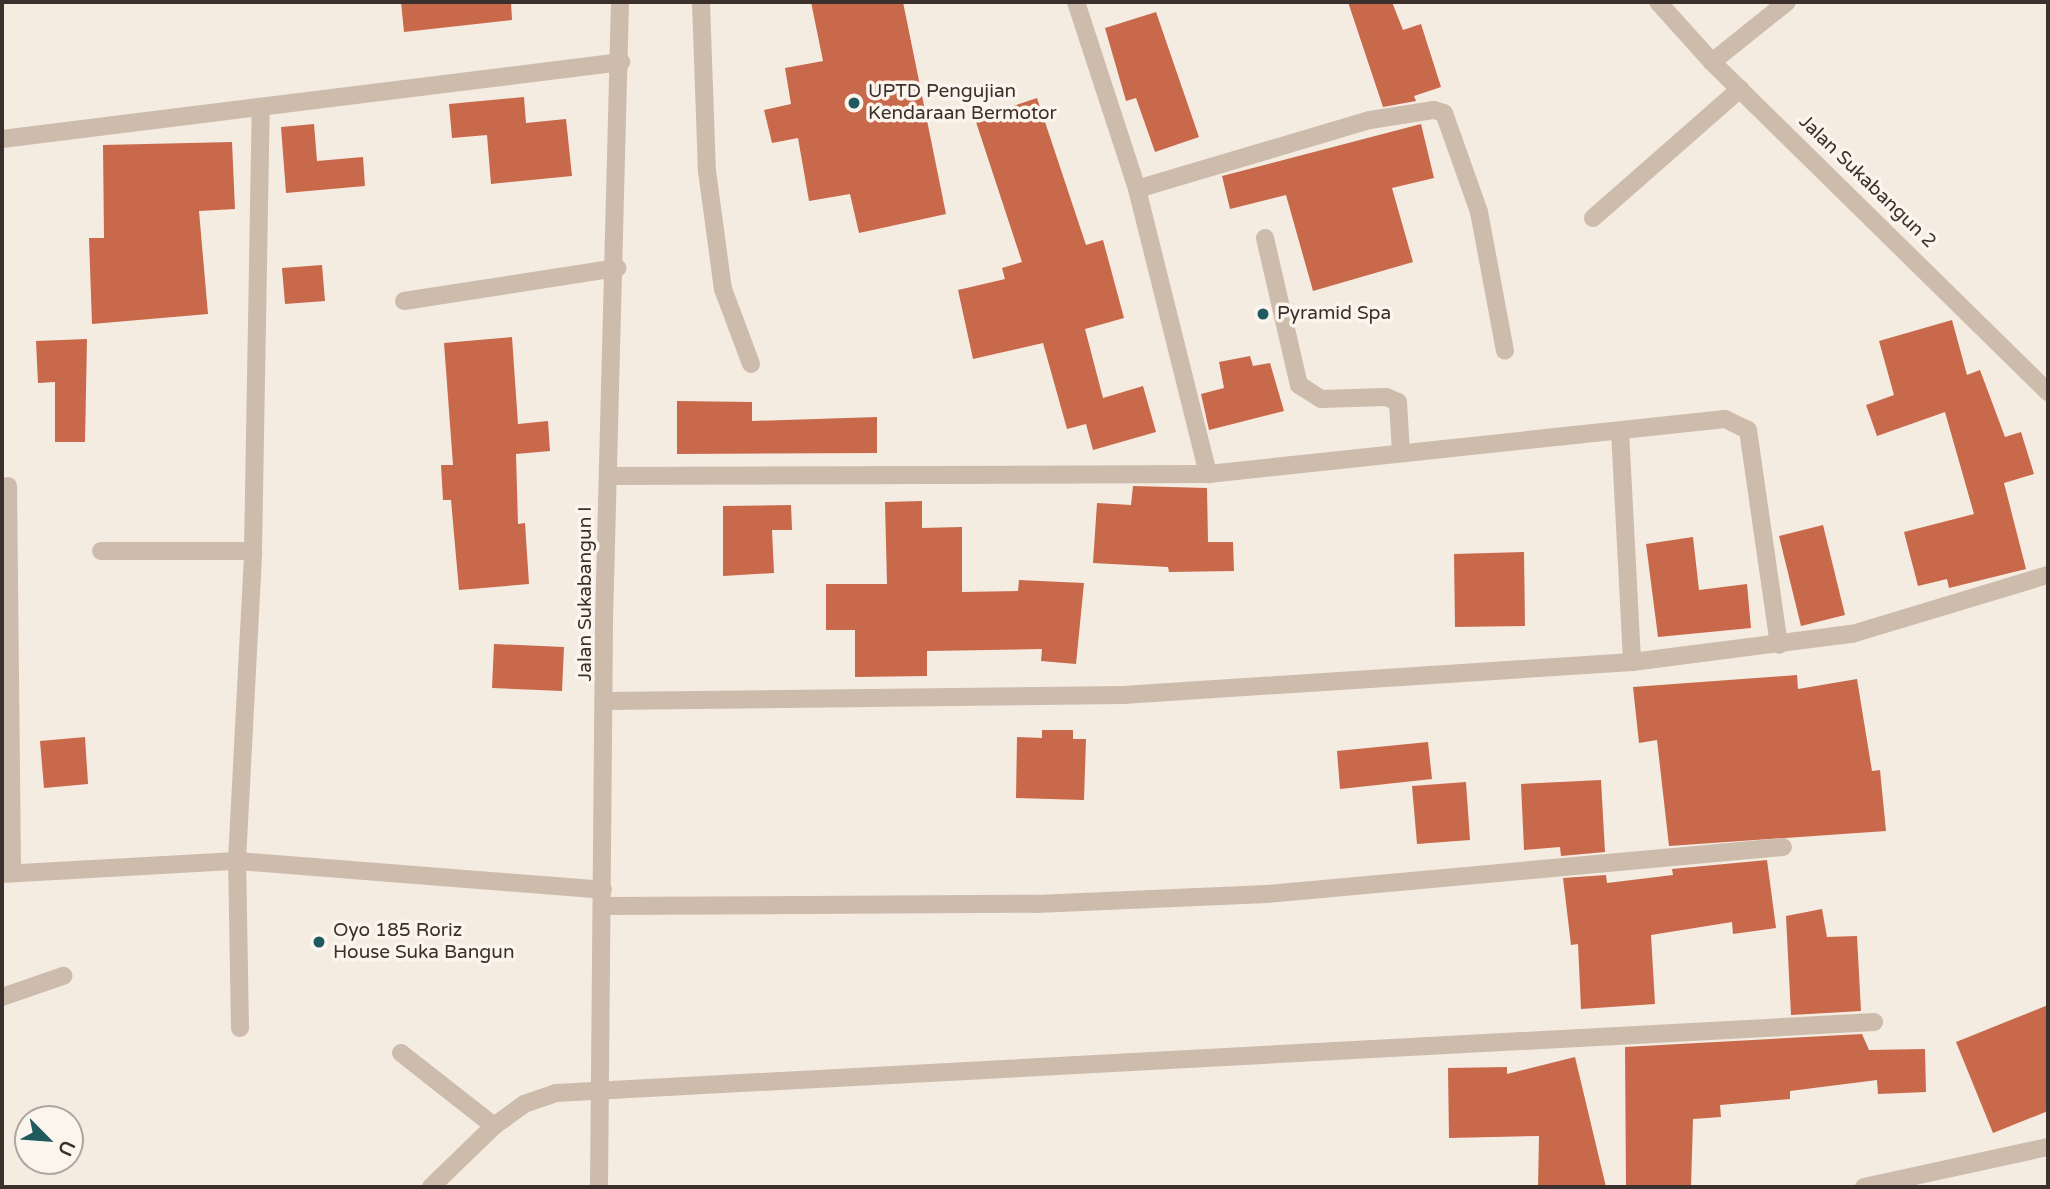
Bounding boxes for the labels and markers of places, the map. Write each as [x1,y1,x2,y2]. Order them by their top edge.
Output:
place label: UPTD Pengujian Kendaraan Bermotor [868,81,1057,125]
marker: UPTD Pengujian Kendaraan Bermotor [846,95,862,111]
place label: Pyramid Spa [1277,303,1391,325]
marker: Pyramid Spa [1255,306,1271,322]
place label: Oyo 185 Roriz House Suka Bangun [333,920,514,964]
marker: Oyo 185 Roriz House Suka Bangun [311,934,327,950]

